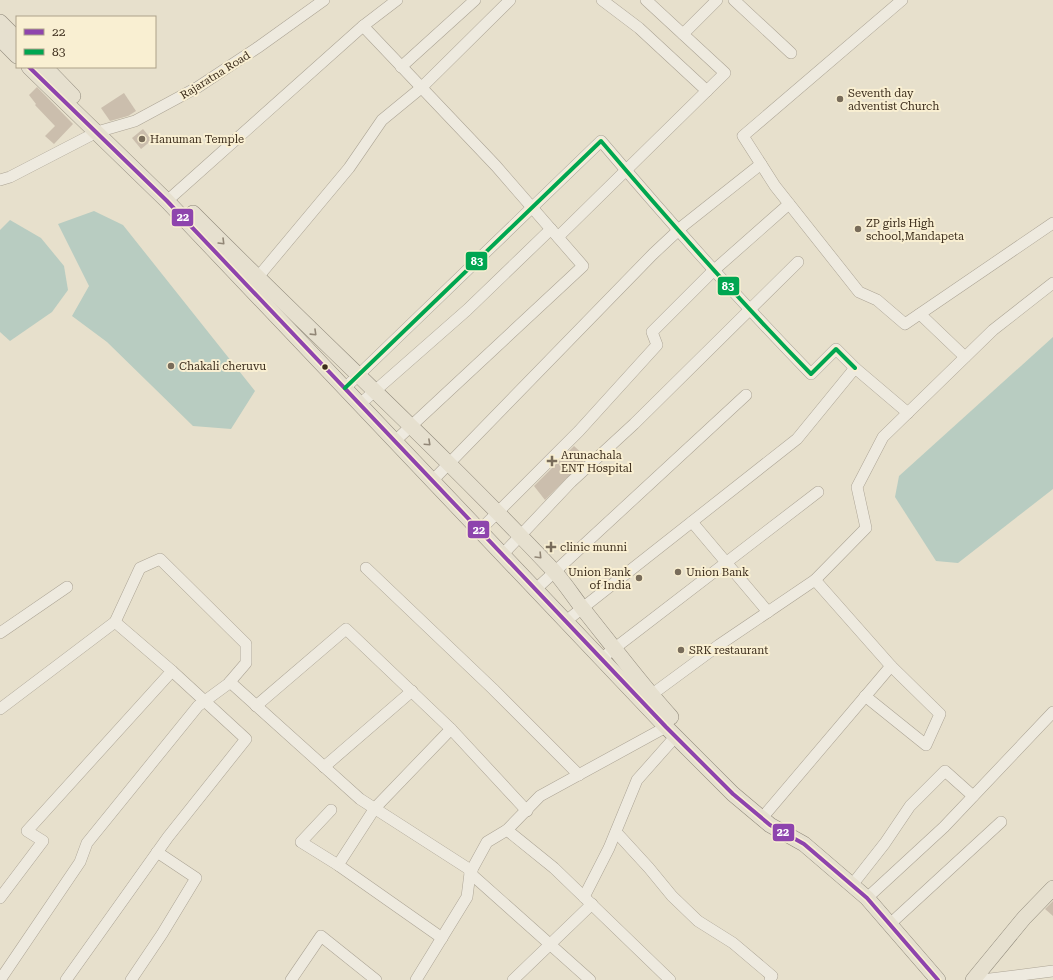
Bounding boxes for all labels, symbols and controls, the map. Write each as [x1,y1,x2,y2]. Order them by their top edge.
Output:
legend [16,16,156,68]
text: 22 [52,25,66,39]
text: 83 [52,45,66,59]
street label: Rajaratna Road [178,49,253,102]
place label: Seventh day adventist Church [848,87,939,113]
marker: Seventh day adventist Church [835,94,845,104]
place label: Hanuman Temple [150,133,244,146]
marker: Hanuman Temple [137,134,147,144]
line badge: 22 [171,208,194,227]
text: 22 [177,211,189,224]
place label: ZP girls High school,Mandapeta [866,217,964,243]
marker: ZP girls High school,Mandapeta [853,224,863,234]
one-way arrow [217,237,225,245]
line badge: 83 [465,251,488,271]
text: 83 [471,255,483,268]
line badge: 83 [717,276,740,296]
text: 83 [722,280,734,293]
one-way arrow [310,328,317,335]
place label: Chakali cheruvu [179,360,266,373]
marker: Chakali cheruvu [166,361,176,371]
unlabelled marker [320,362,330,372]
one-way arrow [423,438,431,446]
place label: Arunachala ENT Hospital [561,449,633,475]
marker: Arunachala ENT Hospital [546,455,558,467]
line badge: 22 [467,520,490,539]
text: 22 [473,524,485,537]
marker: clinic munni [545,541,557,553]
place label: clinic munni [560,541,628,554]
one-way arrow [534,551,542,559]
place label: Union Bank of India [568,566,631,592]
place label: Union Bank [686,566,749,579]
marker: Union Bank [673,567,683,577]
marker: Union Bank of India [634,573,644,583]
place label: SRK restaurant [689,644,768,657]
marker: SRK restaurant [676,645,686,655]
line badge: 22 [772,823,795,842]
text: 22 [777,826,789,839]

